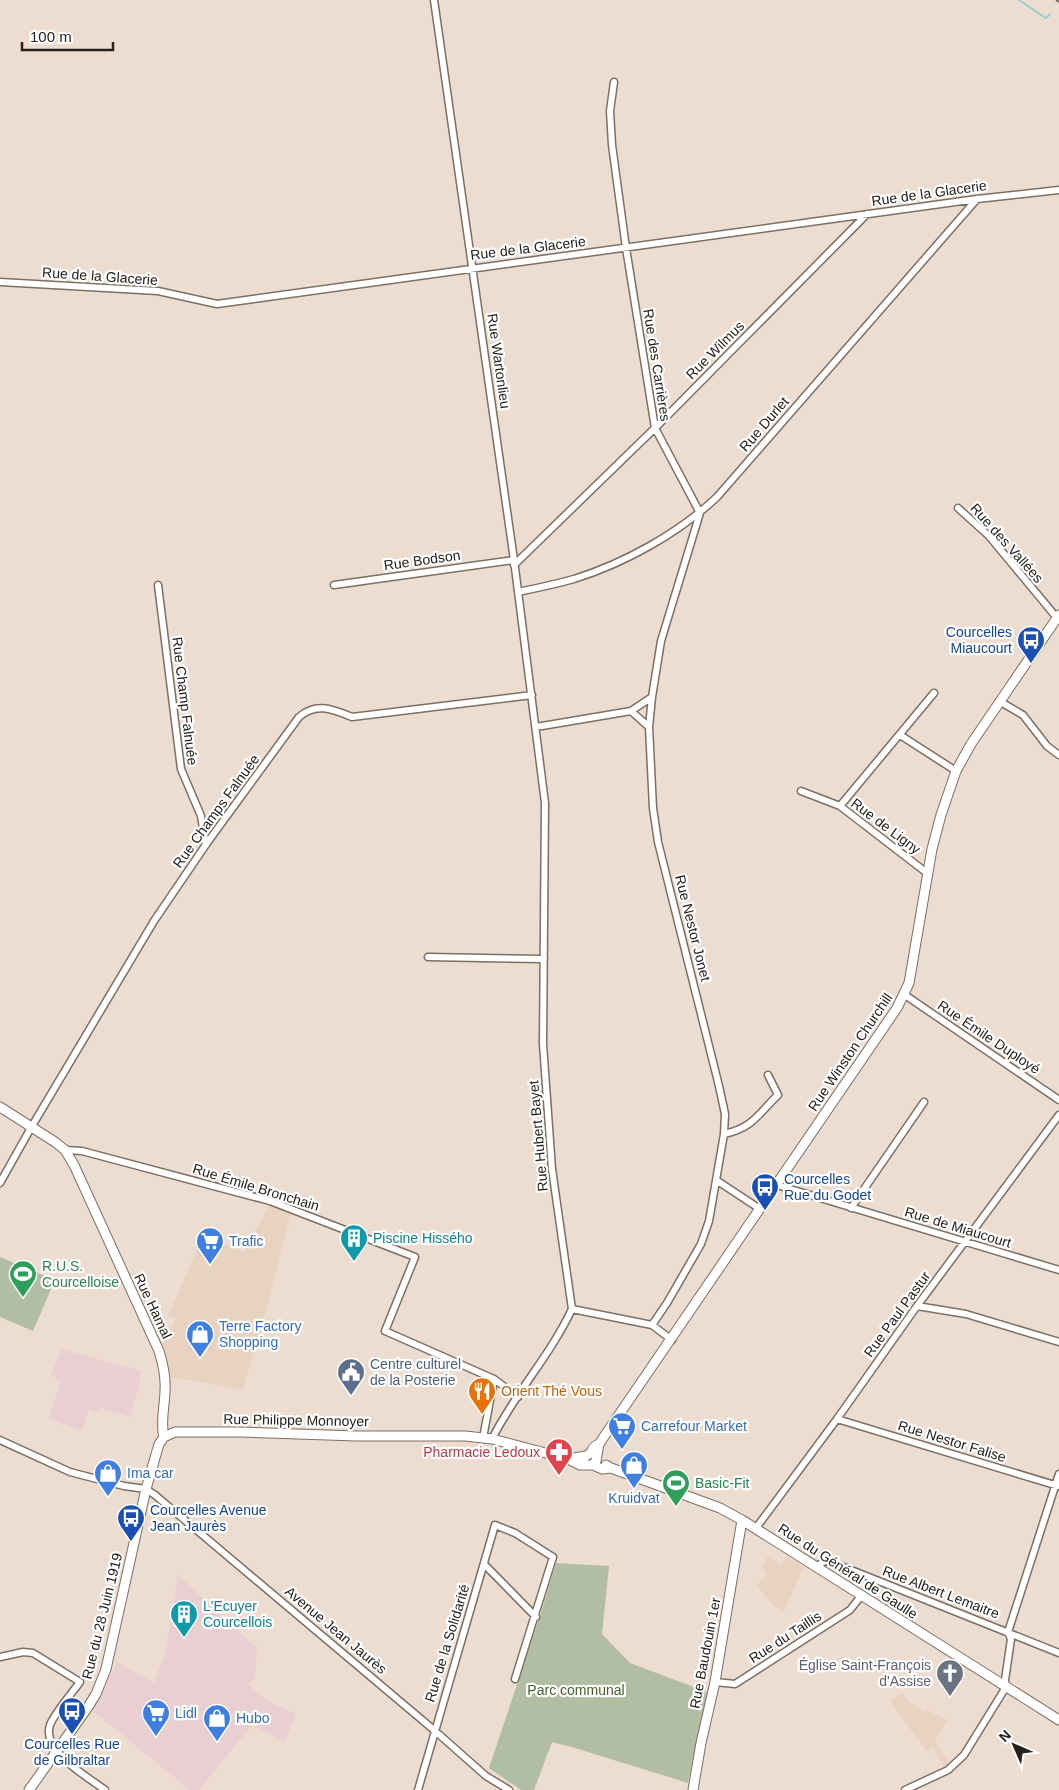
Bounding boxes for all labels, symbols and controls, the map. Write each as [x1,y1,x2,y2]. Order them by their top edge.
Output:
scale bar [22,20,114,52]
text: 100 m [30,28,72,45]
street label: Rue de la Glacerie [870,177,988,209]
street label: Rue de la Glacerie [469,233,587,263]
street label: Rue de la Glacerie [42,264,159,288]
street label: Rue des Carrières [640,308,674,422]
street label: Rue Wartonlieu [484,312,514,410]
street label: Rue Wilmus [683,318,747,382]
street label: Rue Durlet [736,393,792,455]
street label: Rue des Vallées [967,500,1047,586]
street label: Rue Bodson [383,547,461,573]
place label: Courcelles Miaucourt [946,624,1012,656]
bus stop icon: Courcelles Miaucourt [1016,625,1046,664]
street label: Rue Champ Falnuée [169,636,201,766]
street label: Rue Champs Falnuée [170,751,263,871]
street label: Rue de Ligny [848,795,924,857]
street label: Rue Nestor Jonet [672,873,714,983]
street label: Rue Winston Churchill [805,990,895,1114]
street label: Rue Émile Duployé [935,997,1043,1077]
street label: Rue Hubert Bayet [525,1080,551,1192]
street label: Rue Émile Bronchain [191,1160,321,1214]
place label: Courcelles Rue du Godet [784,1171,871,1203]
bus stop icon: Courcelles Rue du Godet [750,1172,780,1211]
street label: Rue de Miaucourt [903,1203,1013,1251]
building icon: Piscine Hissého [339,1223,369,1262]
supermarket icon: Trafic [195,1226,225,1265]
place label: Piscine Hissého [373,1230,473,1246]
place label: Trafic [229,1233,263,1249]
place label: R.U.S. Courcelloise [42,1258,119,1290]
sports icon: R.U.S. Courcelloise [8,1259,38,1298]
street label: Rue Paul Pastur [861,1268,934,1360]
street label: Rue Hamal [131,1271,175,1341]
place label: Terre Factory Shopping [219,1318,301,1350]
shop icon: Terre Factory Shopping [185,1319,215,1358]
place label: Centre culturel de la Posterie [370,1356,461,1388]
public building icon: Centre culturel de la Posterie [336,1357,366,1396]
restaurant icon: Orient Thé Vous [467,1376,497,1415]
place label: Orient Thé Vous [501,1383,602,1399]
street label: Rue Philippe Monnoyer [223,1411,369,1429]
supermarket icon: Carrefour Market [607,1411,637,1450]
street label: Rue Nestor Falise [896,1417,1008,1465]
place label: Carrefour Market [641,1418,747,1434]
pharmacy icon: Pharmacie Ledoux [544,1437,574,1476]
place label: Pharmacie Ledoux [423,1444,540,1460]
shop icon: Kruidvat [619,1450,649,1489]
shop icon: Ima car [93,1458,123,1497]
place label: Ima car [127,1465,174,1481]
sports icon: Basic-Fit [661,1468,691,1507]
place label: Basic-Fit [695,1475,750,1491]
place label: Kruidvat [608,1490,660,1506]
place label: Courcelles Avenue Jean Jaurès [150,1502,267,1534]
bus stop icon: Courcelles Avenue Jean Jaurès [116,1503,146,1542]
street label: Rue du Général de Gaulle [775,1520,921,1622]
street label: Rue du 28 Juin 1919 [79,1551,125,1681]
street label: Rue Albert Lemaitre [880,1562,1002,1622]
street label: Rue de la Solidarité [421,1582,473,1704]
street label: Avenue Jean Jaurès [282,1583,390,1677]
street label: Rue Baudouin 1er [686,1596,724,1710]
place label: L'Ecuyer Courcellois [203,1598,272,1630]
building icon: L'Ecuyer Courcellois [169,1599,199,1638]
street label: Rue du Taillis [746,1608,824,1666]
place label: Église Saint-François d'Assise [799,1657,931,1689]
church icon: Église Saint-François d'Assise [935,1658,965,1697]
park label: Parc communal [527,1682,625,1698]
bus stop icon: Courcelles Rue de Gilbraltar [57,1696,87,1735]
supermarket icon: Lidl [141,1698,171,1737]
shop icon: Hubo [202,1703,232,1742]
place label: Lidl [175,1705,197,1721]
place label: Hubo [236,1710,270,1726]
north arrow [989,1720,1039,1770]
text: N [996,1727,1014,1745]
place label: Courcelles Rue de Gilbraltar [24,1736,120,1768]

